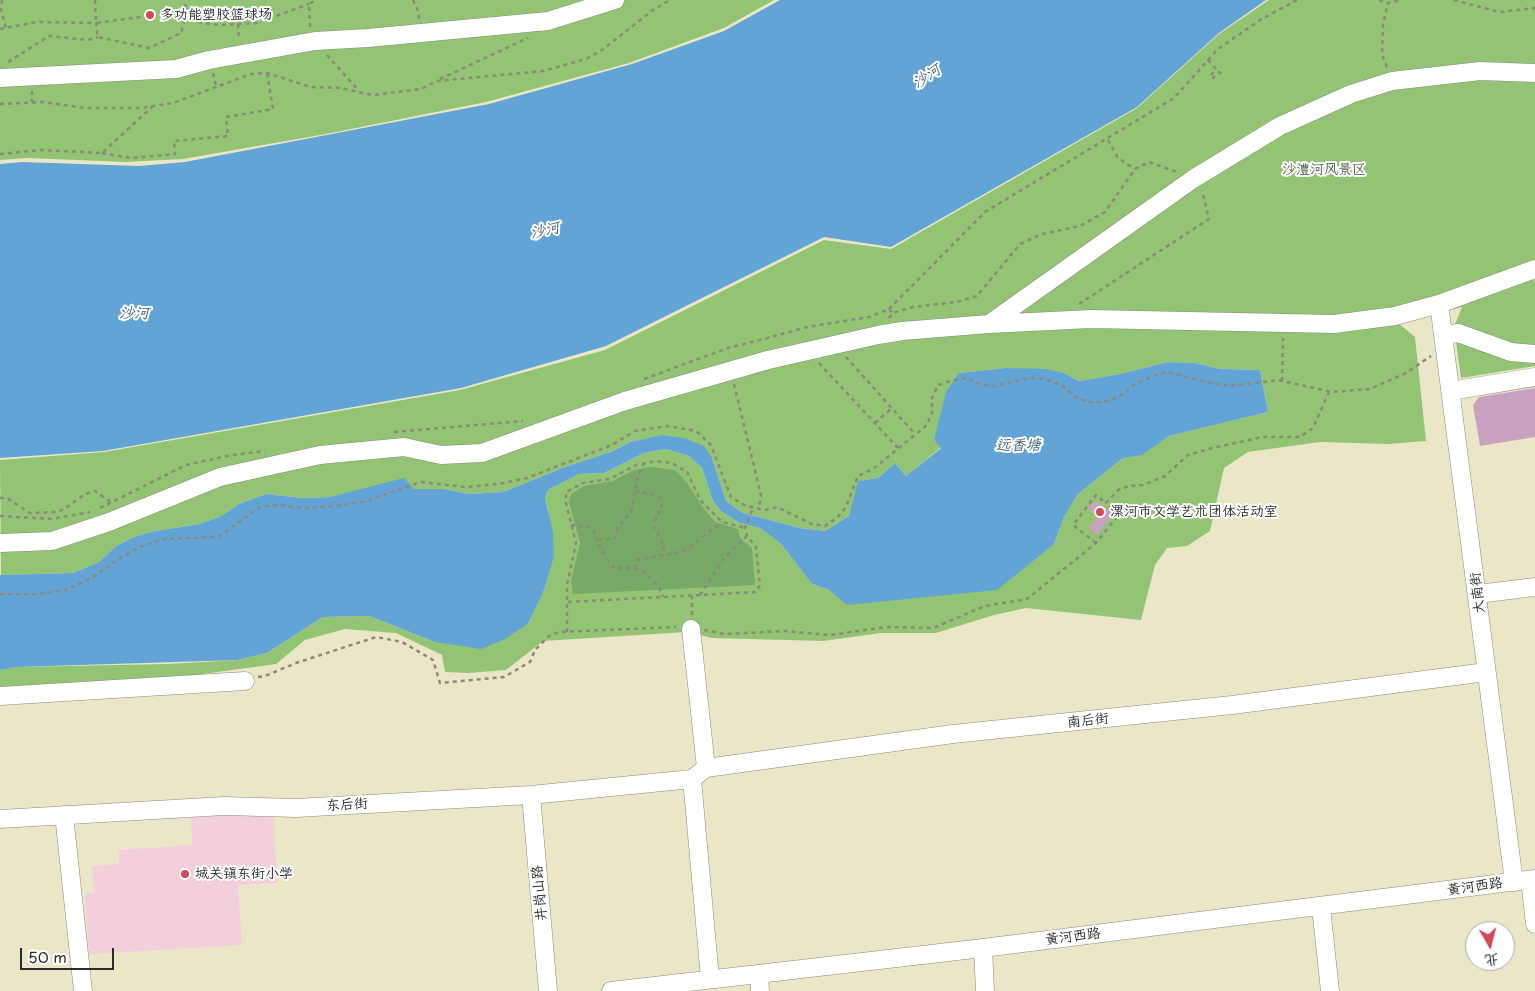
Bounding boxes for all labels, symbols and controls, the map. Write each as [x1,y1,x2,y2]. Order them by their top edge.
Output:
place label: 多功能塑胶篮球场 [160,7,272,23]
marker: 多功能塑胶篮球场 [144,9,156,21]
water label: 沙河 [910,61,944,93]
park label: 沙澧河风景区 [1282,162,1366,178]
water label: 沙河 [528,219,562,243]
water label: 沙河 [119,305,149,323]
water label: 远香塘 [996,437,1040,455]
place label: 漯河市文学艺术团体活动室 [1110,504,1278,520]
marker: 漯河市文学艺术团体活动室 [1094,506,1106,518]
street label: 大南街 [1467,571,1489,615]
street label: 南后街 [1066,710,1110,732]
street label: 东后街 [326,796,368,814]
street label: 井岗山路 [529,864,551,922]
place label: 城关镇东街小学 [195,866,293,882]
marker: 城关镇东街小学 [179,868,191,880]
street label: 黄河西路 [1446,875,1504,899]
north arrow [1465,921,1515,971]
street label: 黄河西路 [1044,925,1102,949]
scale bar [22,938,116,970]
text: 50 m [28,945,67,968]
text: 北 [1484,949,1500,972]

